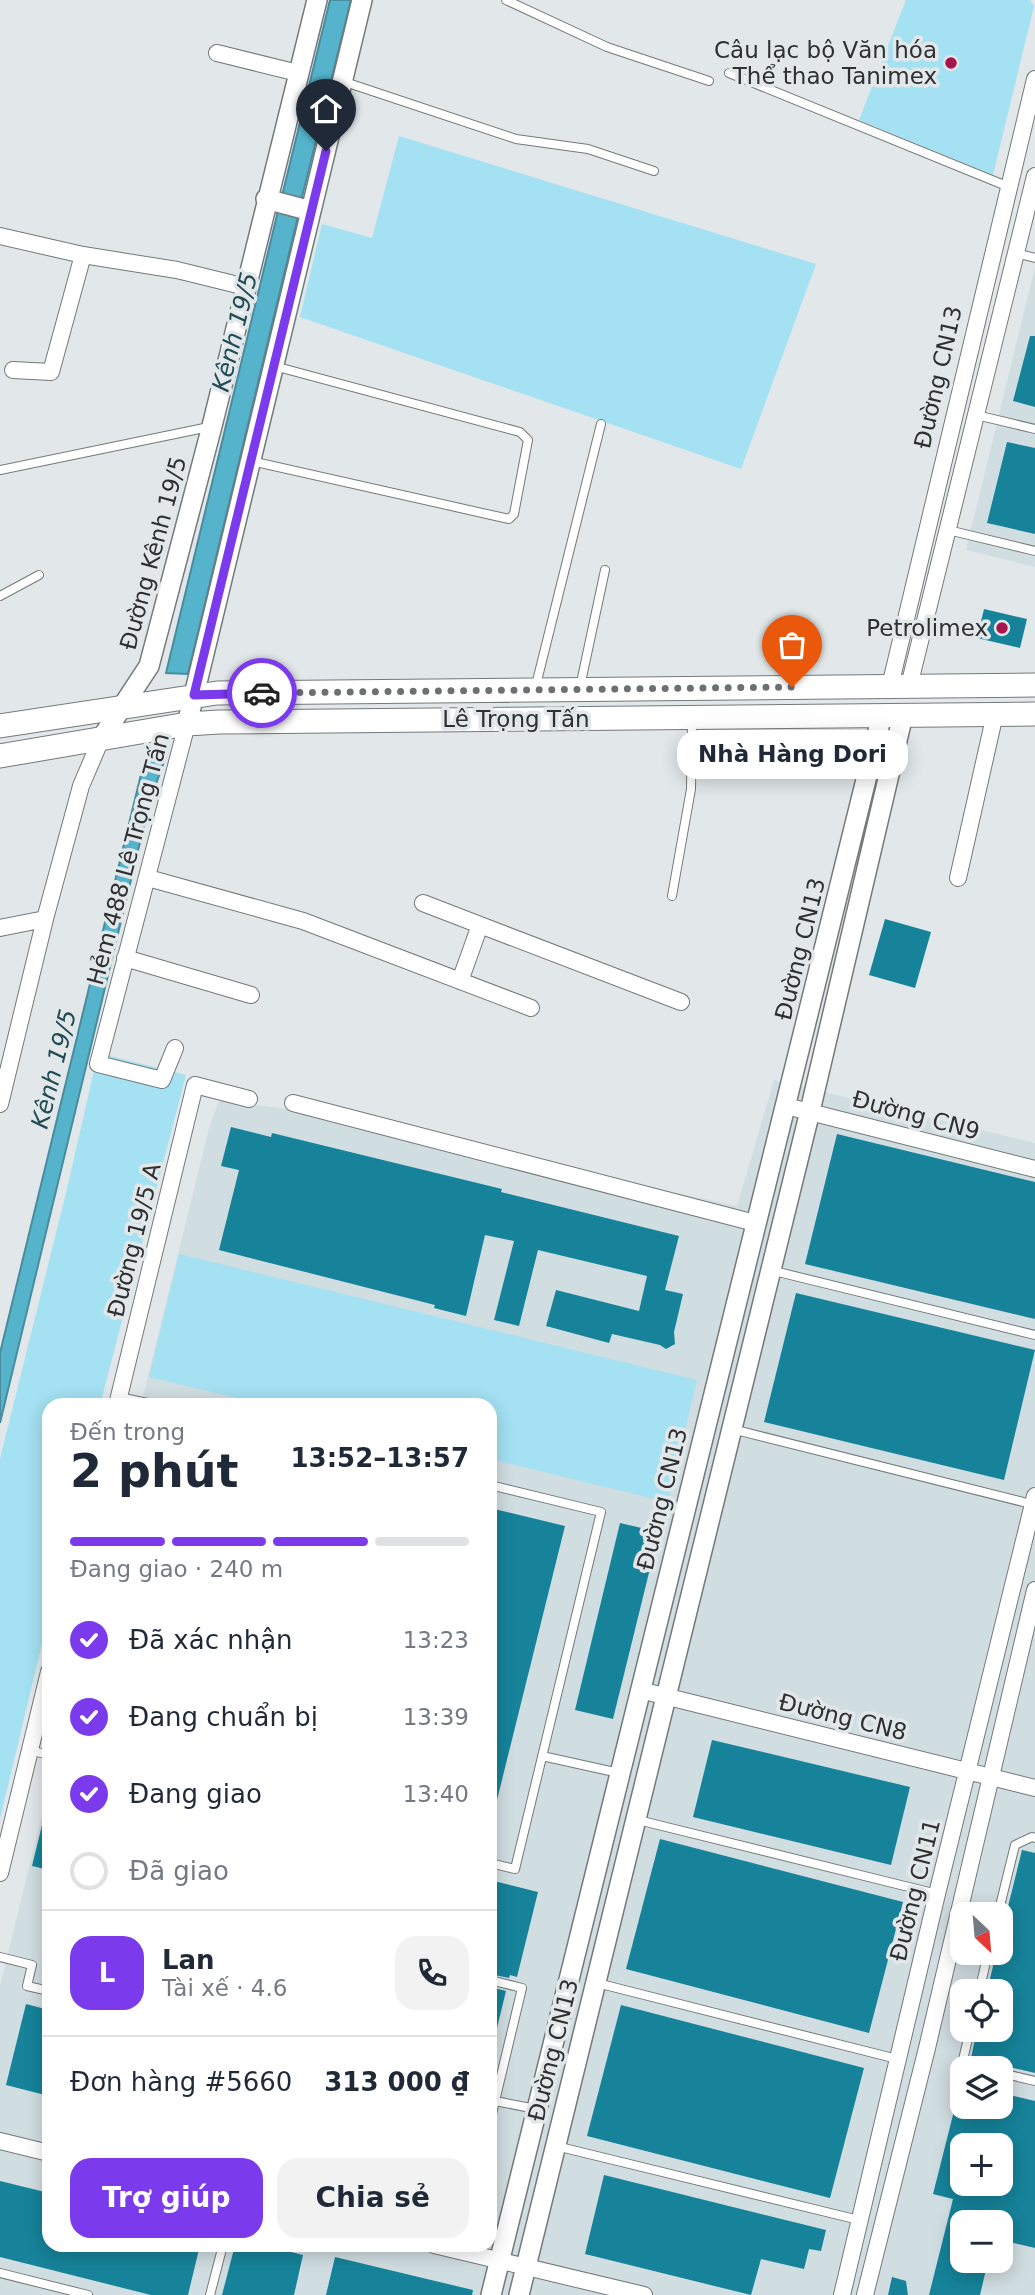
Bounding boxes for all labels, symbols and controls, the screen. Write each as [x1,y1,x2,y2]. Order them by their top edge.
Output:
place label: Câu lạc bộ Văn hóa Thể thao Tanimex [714,37,937,89]
marker: Câu lạc bộ Văn hóa Thể thao Tanimex [943,55,959,71]
pin [296,79,356,151]
icon: home [307,90,345,128]
water label: Kênh 19/5 [207,270,263,394]
street label: Đường CN13 [909,303,967,451]
street label: Đường Kênh 19/5 [115,453,191,653]
pin [762,615,822,687]
place label: Petrolimex [866,615,988,641]
marker: Petrolimex [994,620,1010,636]
icon: bag [773,626,811,664]
courier [227,658,297,728]
icon: car [243,674,281,712]
street label: Lê Trọng Tấn [442,706,590,732]
callout: Nhà Hàng Dori [676,729,908,778]
street label: Hẻm 488 Lê Trọng Tấn [82,730,174,988]
text: Nhà Hàng Dori [698,741,887,767]
street label: Đường CN13 [770,875,830,1023]
water label: Kênh 19/5 [26,1007,82,1131]
street label: Đường CN9 [849,1086,983,1144]
street label: Đường 19/5 A [102,1160,166,1320]
text: Đến trong [70,1419,185,1445]
street label: Đường CN13 [632,1425,692,1573]
text: 13:52–13:57 [290,1443,469,1473]
text: 2 phút [70,1444,238,1498]
text: Đang giao · 240 m [70,1556,283,1582]
icon: check [70,1621,108,1659]
text: Đã xác nhận [129,1625,293,1655]
text: 13:23 [403,1627,469,1653]
street label: Đường CN8 [776,1689,910,1745]
icon: check [70,1698,108,1736]
text: Đang chuẩn bị [129,1702,318,1732]
text: 13:39 [403,1704,469,1730]
icon: check [70,1775,108,1813]
text: Đang giao [129,1779,262,1809]
text: 13:40 [403,1781,469,1807]
street label: Đường CN11 [885,1816,945,1964]
text: Đã giao [129,1856,229,1886]
north arrow [950,1902,1013,1965]
map controls [950,1902,1013,2273]
button: phone [395,1936,469,2010]
text: Lan [162,1945,215,1975]
text: L [99,1958,115,1988]
text: Tài xế · 4.6 [162,1975,287,2001]
street label: Đường CN13 [523,1976,583,2124]
button: locate [950,1979,1013,2042]
button: layers [950,2056,1013,2119]
text: Đơn hàng #5660 [70,2067,292,2097]
text: 313 000 ₫ [324,2067,469,2097]
button: + [950,2133,1013,2196]
button: Trợ giúp [70,2158,263,2238]
button: Chia sẻ [277,2158,469,2238]
button: − [950,2210,1013,2273]

